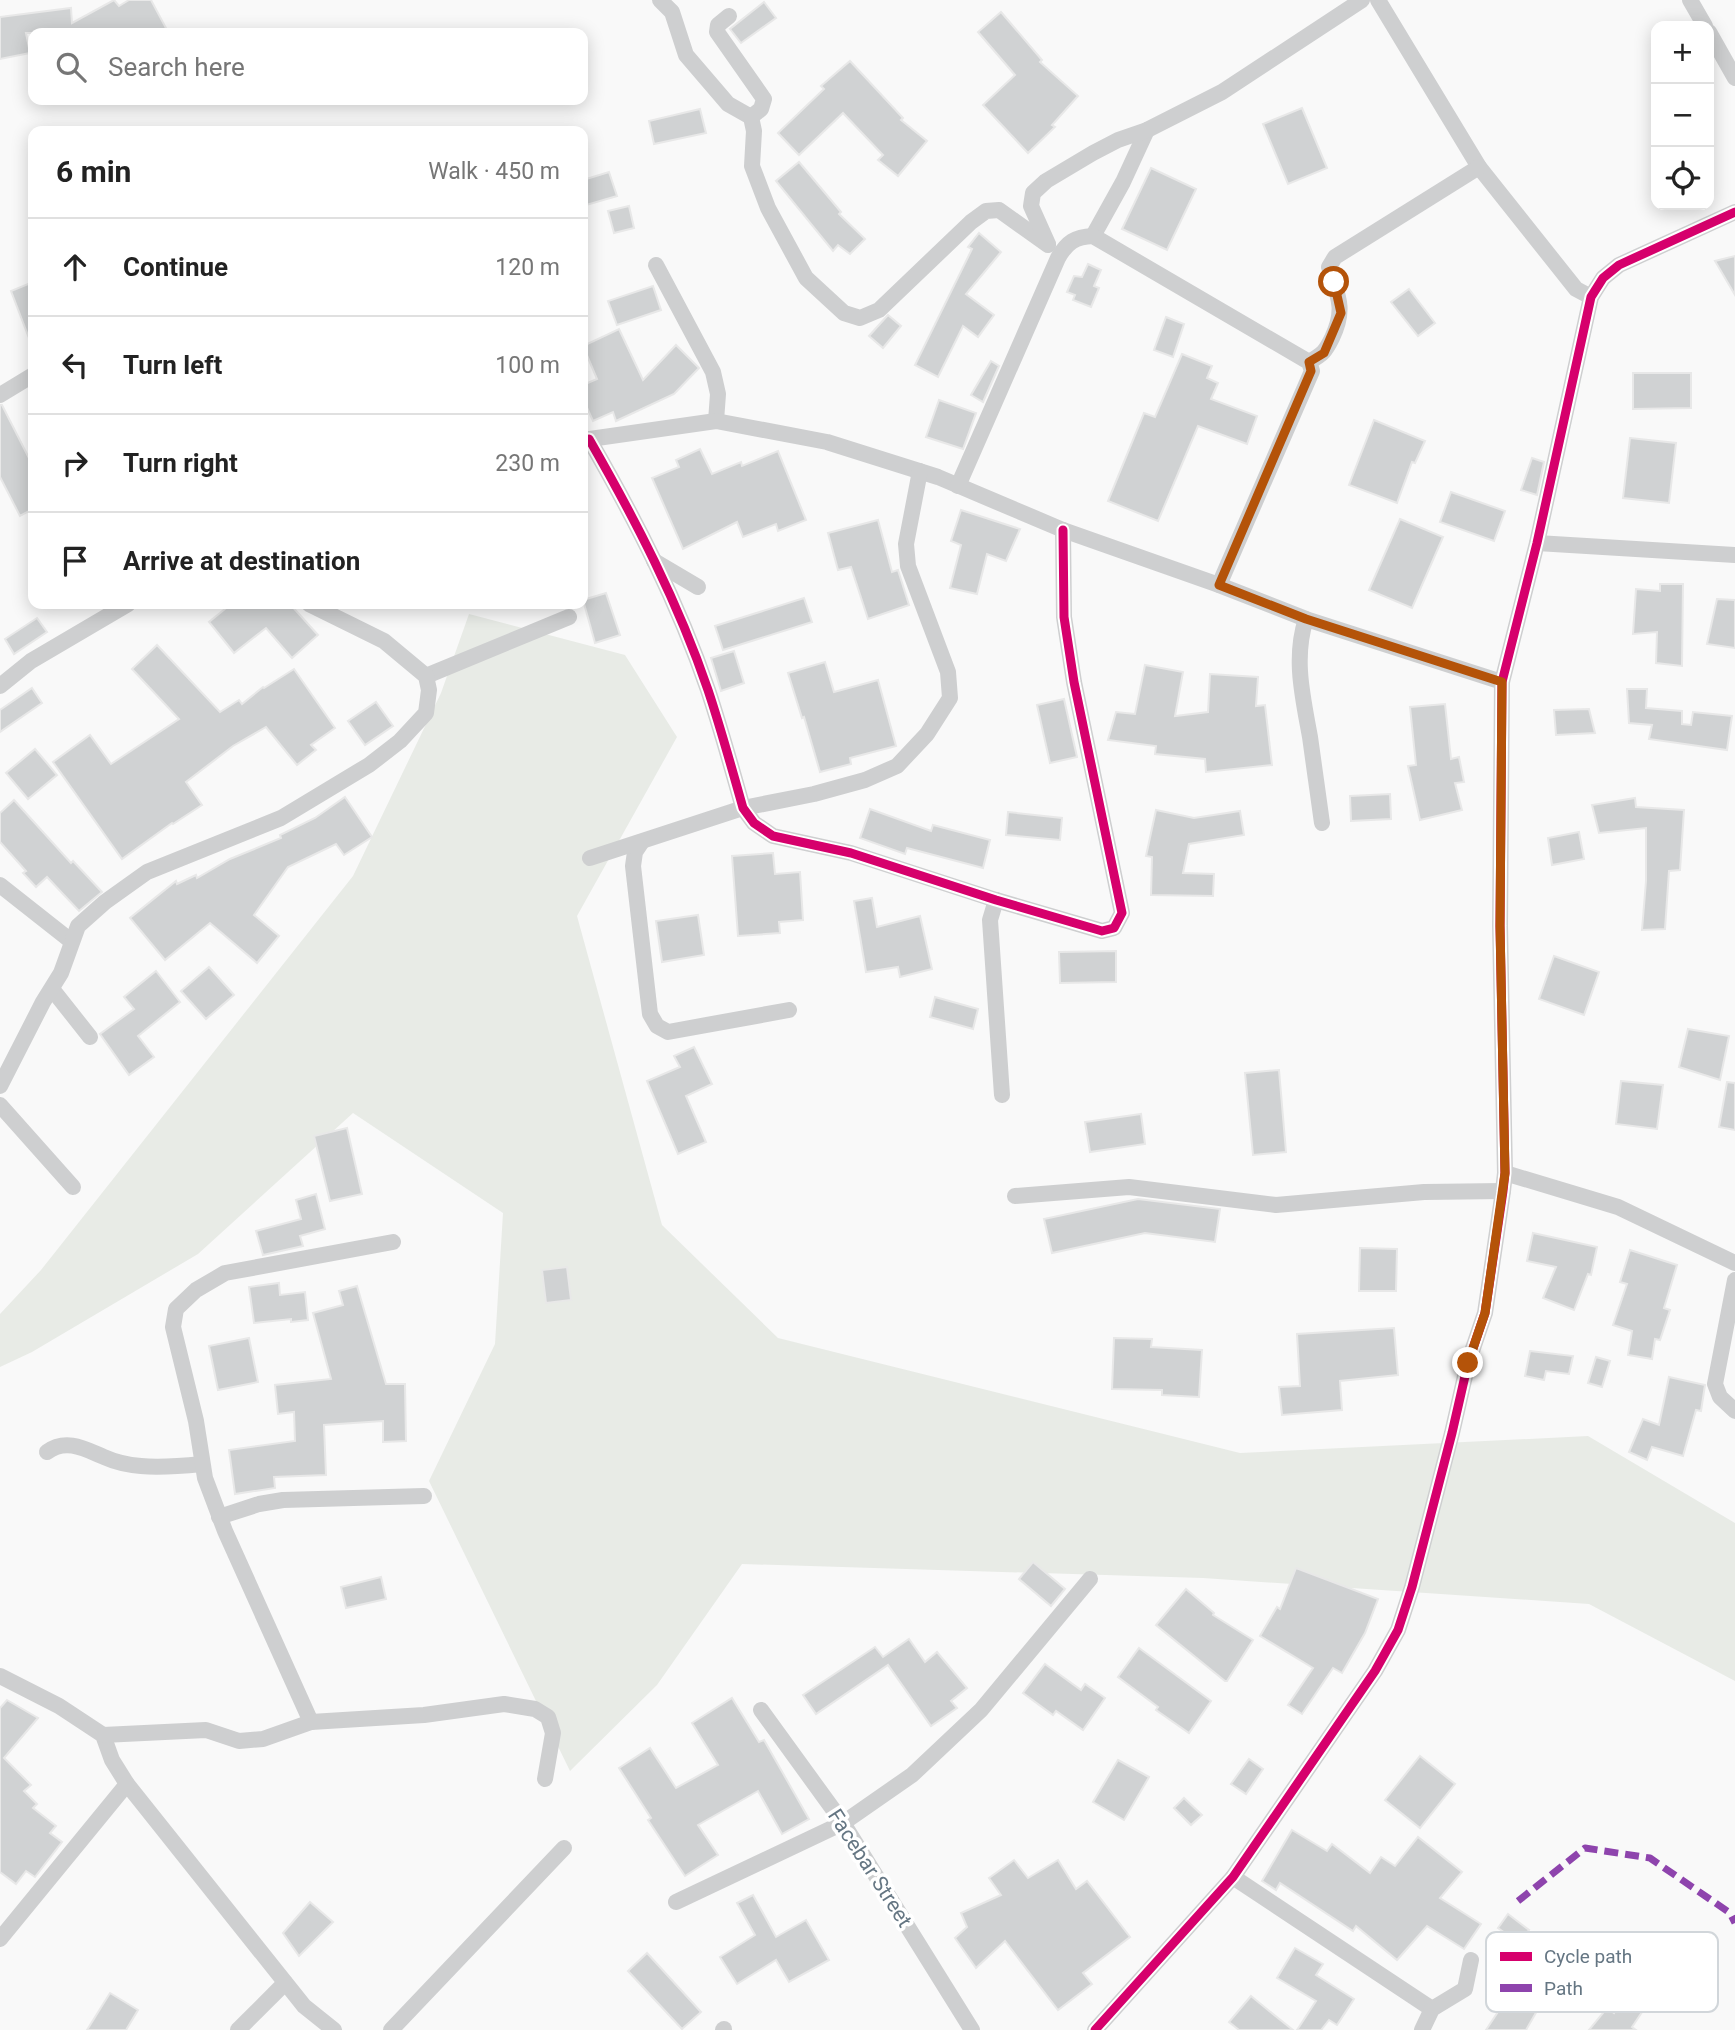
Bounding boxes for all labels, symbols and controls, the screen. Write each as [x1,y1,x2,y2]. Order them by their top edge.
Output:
map controls [1651,21,1714,210]
button: + [1651,21,1714,84]
search box [28,28,588,105]
icon: search [52,48,90,86]
text: Search here [108,52,245,82]
button: − [1651,84,1714,147]
button: locate [1651,147,1714,210]
text: 6 min [56,154,131,189]
text: Walk · 450 m [428,158,560,185]
icon: ahead [56,248,94,286]
text: Continue [123,252,228,282]
text: 120 m [495,254,560,281]
route start [1318,266,1349,297]
icon: left [56,346,94,384]
text: Turn left [123,350,222,380]
text: 100 m [495,352,560,379]
icon: right [56,444,94,482]
text: Turn right [123,448,238,478]
text: 230 m [495,450,560,477]
icon: arrive [56,542,94,580]
text: Arrive at destination [123,546,360,576]
route end [1452,1347,1483,1378]
street label: Facebar Street [823,1805,917,1932]
legend [1486,1932,1718,2012]
text: Cycle path [1544,1945,1632,1968]
text: Path [1544,1977,1583,2000]

